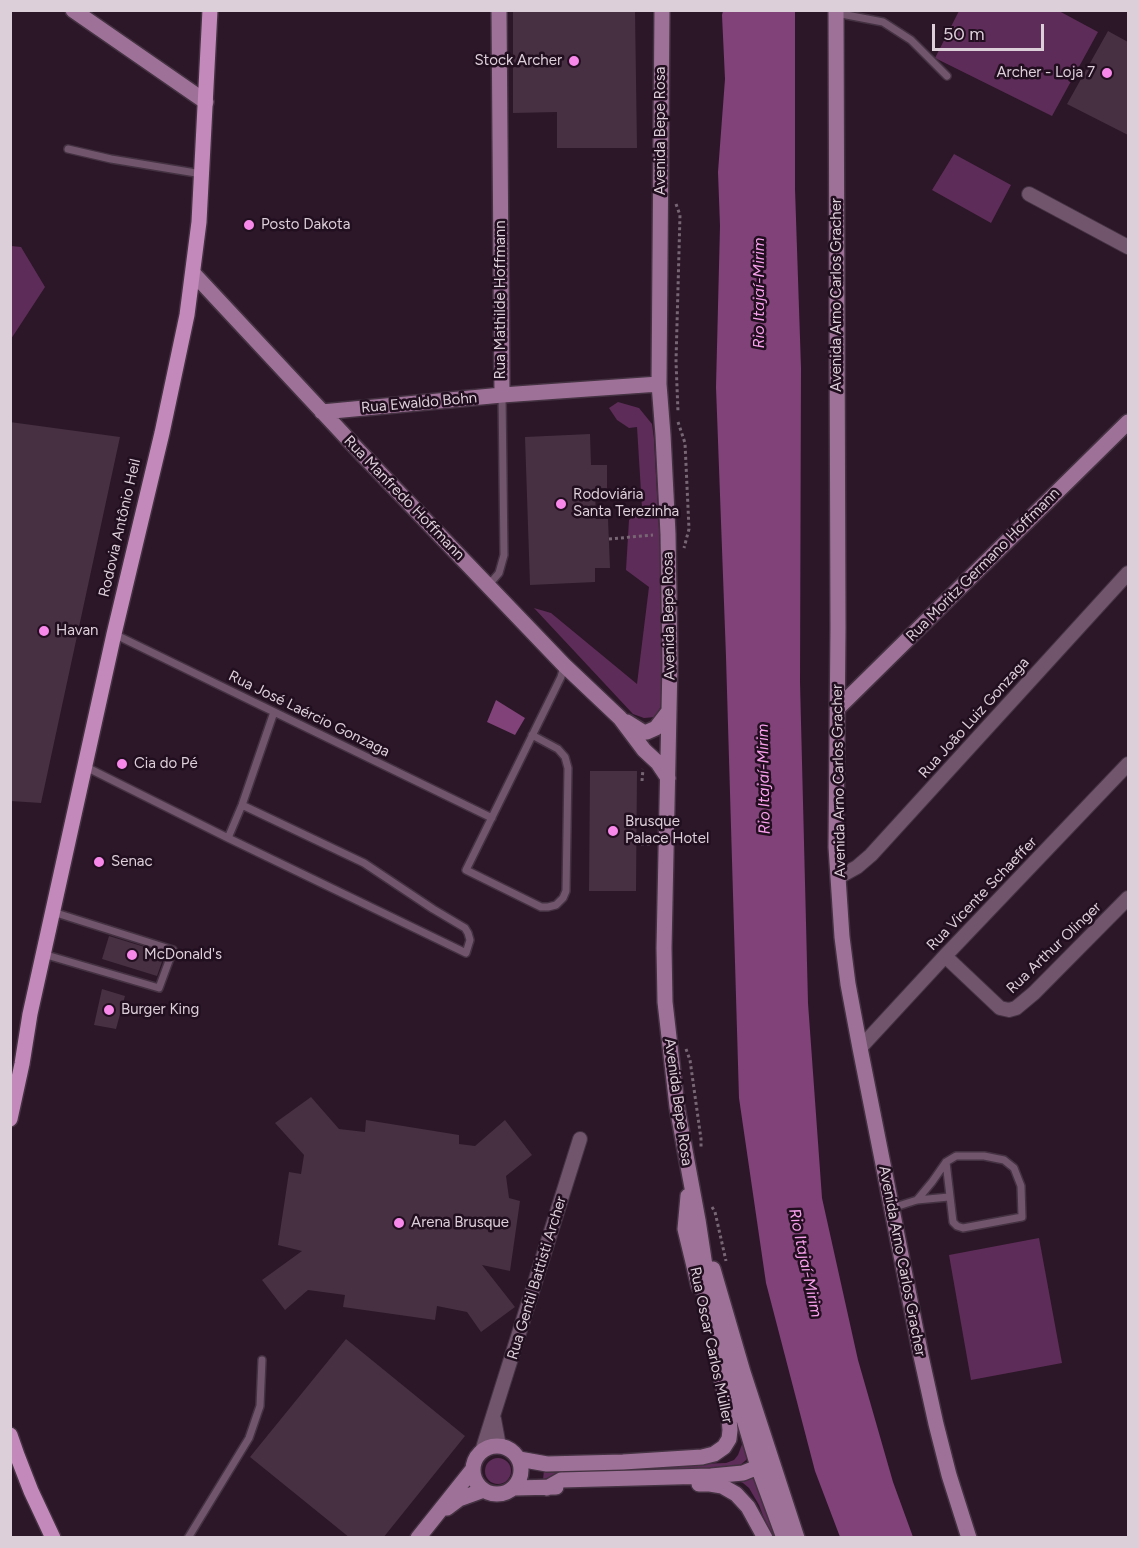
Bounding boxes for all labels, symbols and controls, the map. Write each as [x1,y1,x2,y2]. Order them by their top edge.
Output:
scale bar [935,12,1048,50]
text: 50 m [943,23,985,45]
place label: Stock Archer [474,52,562,70]
marker: Stock Archer [567,54,581,68]
place label: Archer - Loja 7 [996,64,1095,82]
marker: Archer - Loja 7 [1100,66,1114,80]
street label: Avenida Bepe Rosa [652,67,670,195]
street label: Avenida Arno Carlos Gracher [828,198,846,392]
place label: Posto Dakota [261,216,350,234]
marker: Posto Dakota [242,218,256,232]
street label: Rua Mathilde Hoffmann [492,220,510,380]
water label: Rio Itajaí-Mirim [749,238,769,348]
street label: Rua Ewaldo Bohn [360,389,478,417]
street label: Rua Manfredo Hoffmann [340,432,468,564]
street label: Rodovia Antônio Heil [95,457,145,599]
street label: Rua Moritz Germano Hoffmann [902,484,1064,646]
place label: Rodoviária Santa Terezinha [573,486,679,521]
marker: Rodoviária Santa Terezinha [554,497,568,511]
street label: Avenida Bepe Rosa [659,552,679,680]
place label: Havan [56,622,98,640]
marker: Havan [37,624,51,638]
street label: Rua João Luiz Gonzaga [915,654,1033,782]
street label: Rua José Laércio Gonzaga [225,667,393,761]
street label: Avenida Arno Carlos Gracher [828,684,850,878]
water label: Rio Itajaí-Mirim [753,723,775,835]
place label: Cia do Pé [134,755,198,773]
marker: Cia do Pé [115,757,129,771]
place label: Brusque Palace Hotel [625,813,709,848]
marker: Brusque Palace Hotel [606,824,620,838]
street label: Rua Vicente Schaeffer [923,833,1041,955]
place label: Senac [111,853,153,871]
marker: Senac [92,855,106,869]
street label: Rua Arthur Olinger [1003,898,1105,998]
place label: McDonald's [144,946,222,964]
marker: McDonald's [125,948,139,962]
place label: Burger King [121,1001,199,1019]
marker: Burger King [102,1003,116,1017]
street label: Avenida Bepe Rosa [660,1037,696,1167]
street label: Avenida Arno Carlos Gracher [875,1164,929,1358]
street label: Rua Gentil Battisti Archer [504,1194,570,1362]
water label: Rio Itajaí-Mirim [784,1207,826,1319]
place label: Arena Brusque [411,1214,509,1232]
marker: Arena Brusque [392,1216,406,1230]
street label: Rua Oscar Carlos Müller [686,1265,736,1425]

